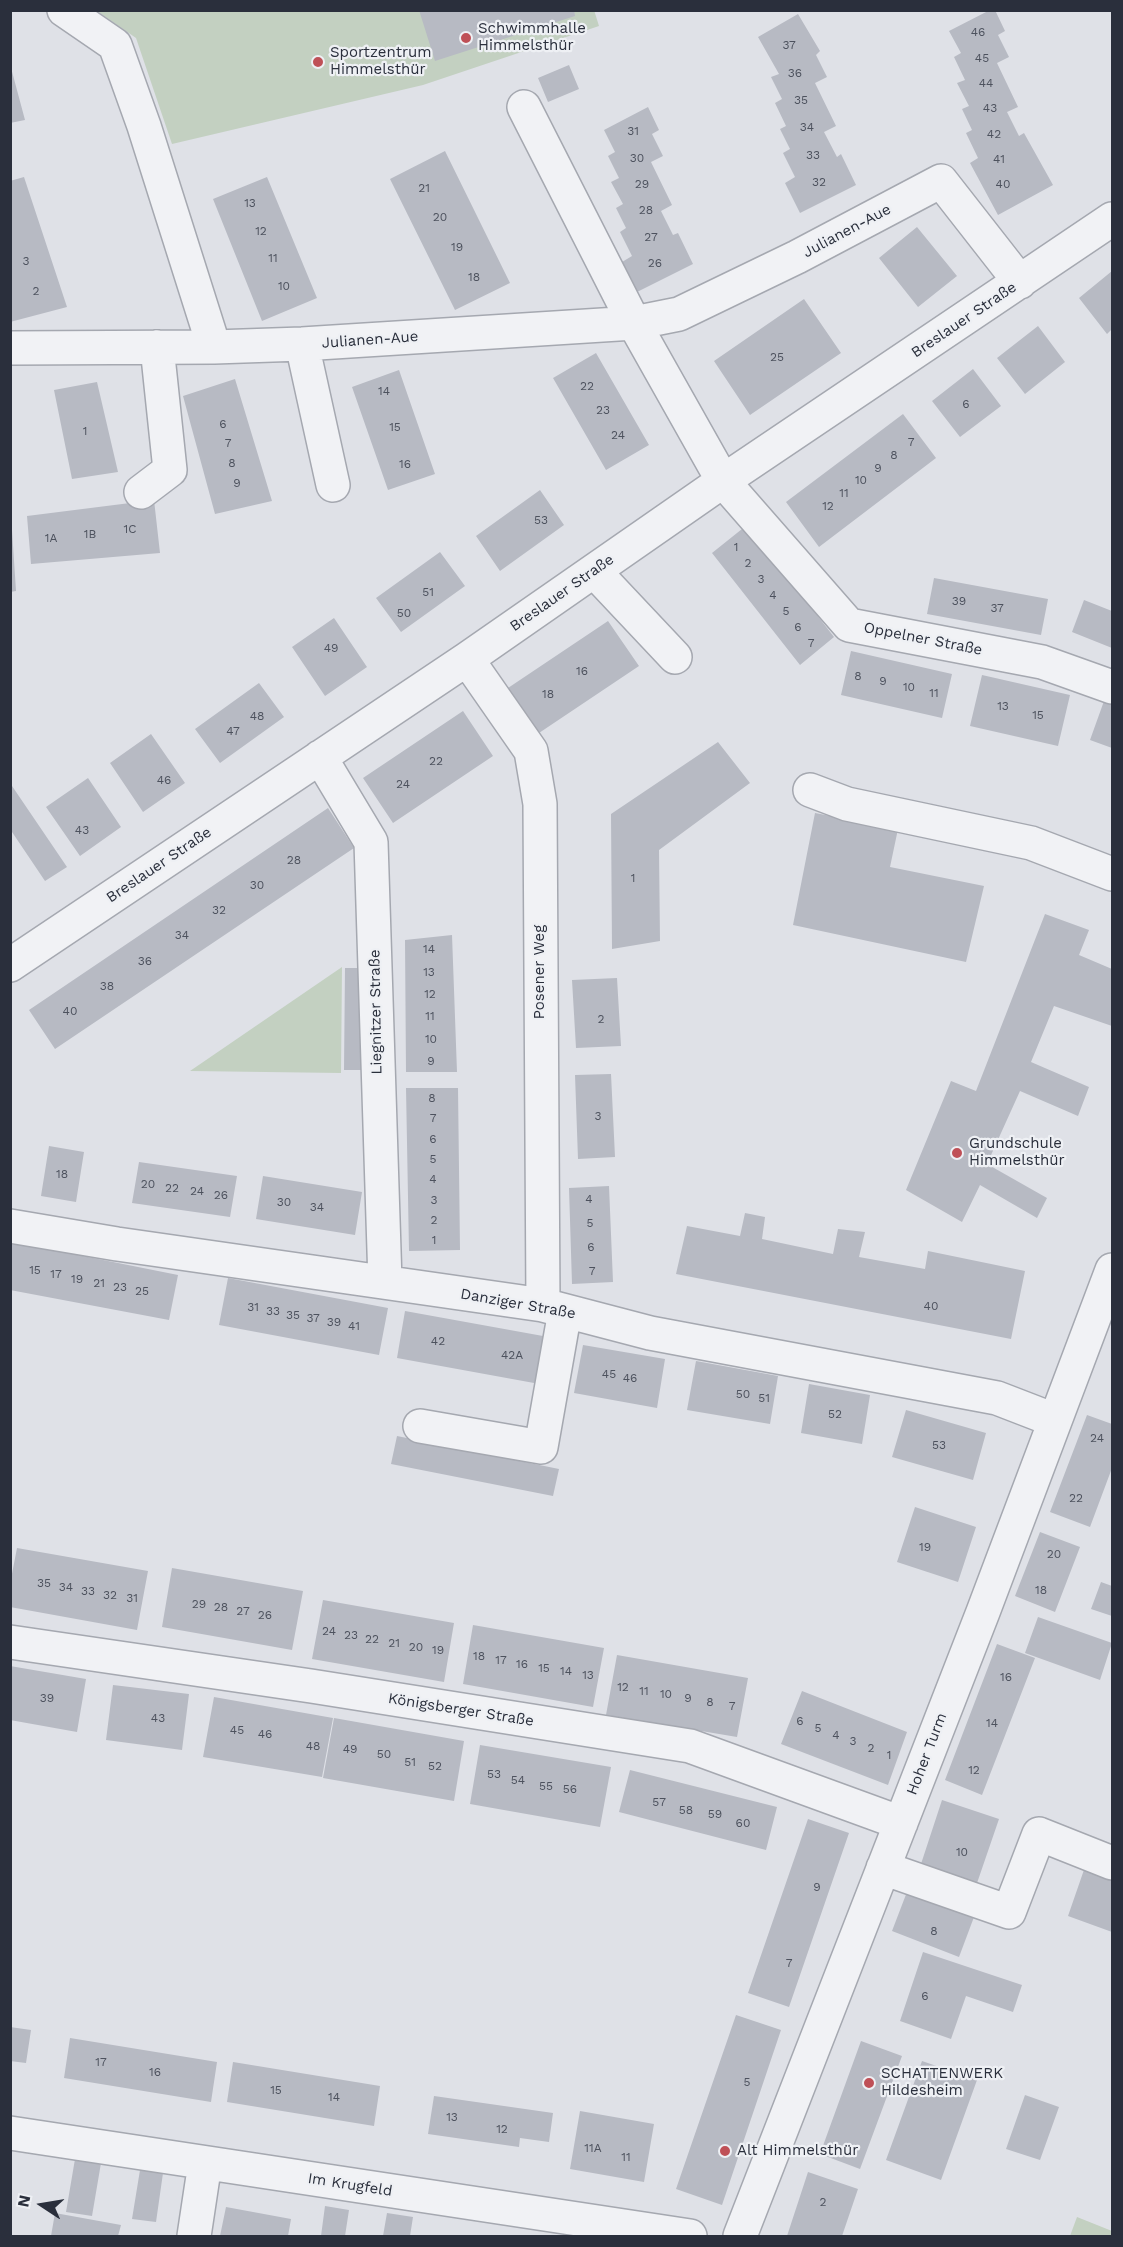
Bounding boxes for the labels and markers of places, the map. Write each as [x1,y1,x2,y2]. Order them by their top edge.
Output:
place label: Schwimmhalle Himmelsthür [478,20,586,55]
marker: Schwimmhalle Himmelsthür [459,31,473,45]
place label: Sportzentrum Himmelsthür [330,44,432,79]
marker: Sportzentrum Himmelsthür [311,55,325,69]
place label: Grundschule Himmelsthür [969,1135,1065,1170]
marker: Grundschule Himmelsthür [950,1146,964,1160]
place label: SCHATTENWERK Hildesheim [881,2065,1003,2100]
marker: SCHATTENWERK Hildesheim [862,2076,876,2090]
place label: Alt Himmelsthür [737,2142,858,2160]
marker: Alt Himmelsthür [718,2144,732,2158]

